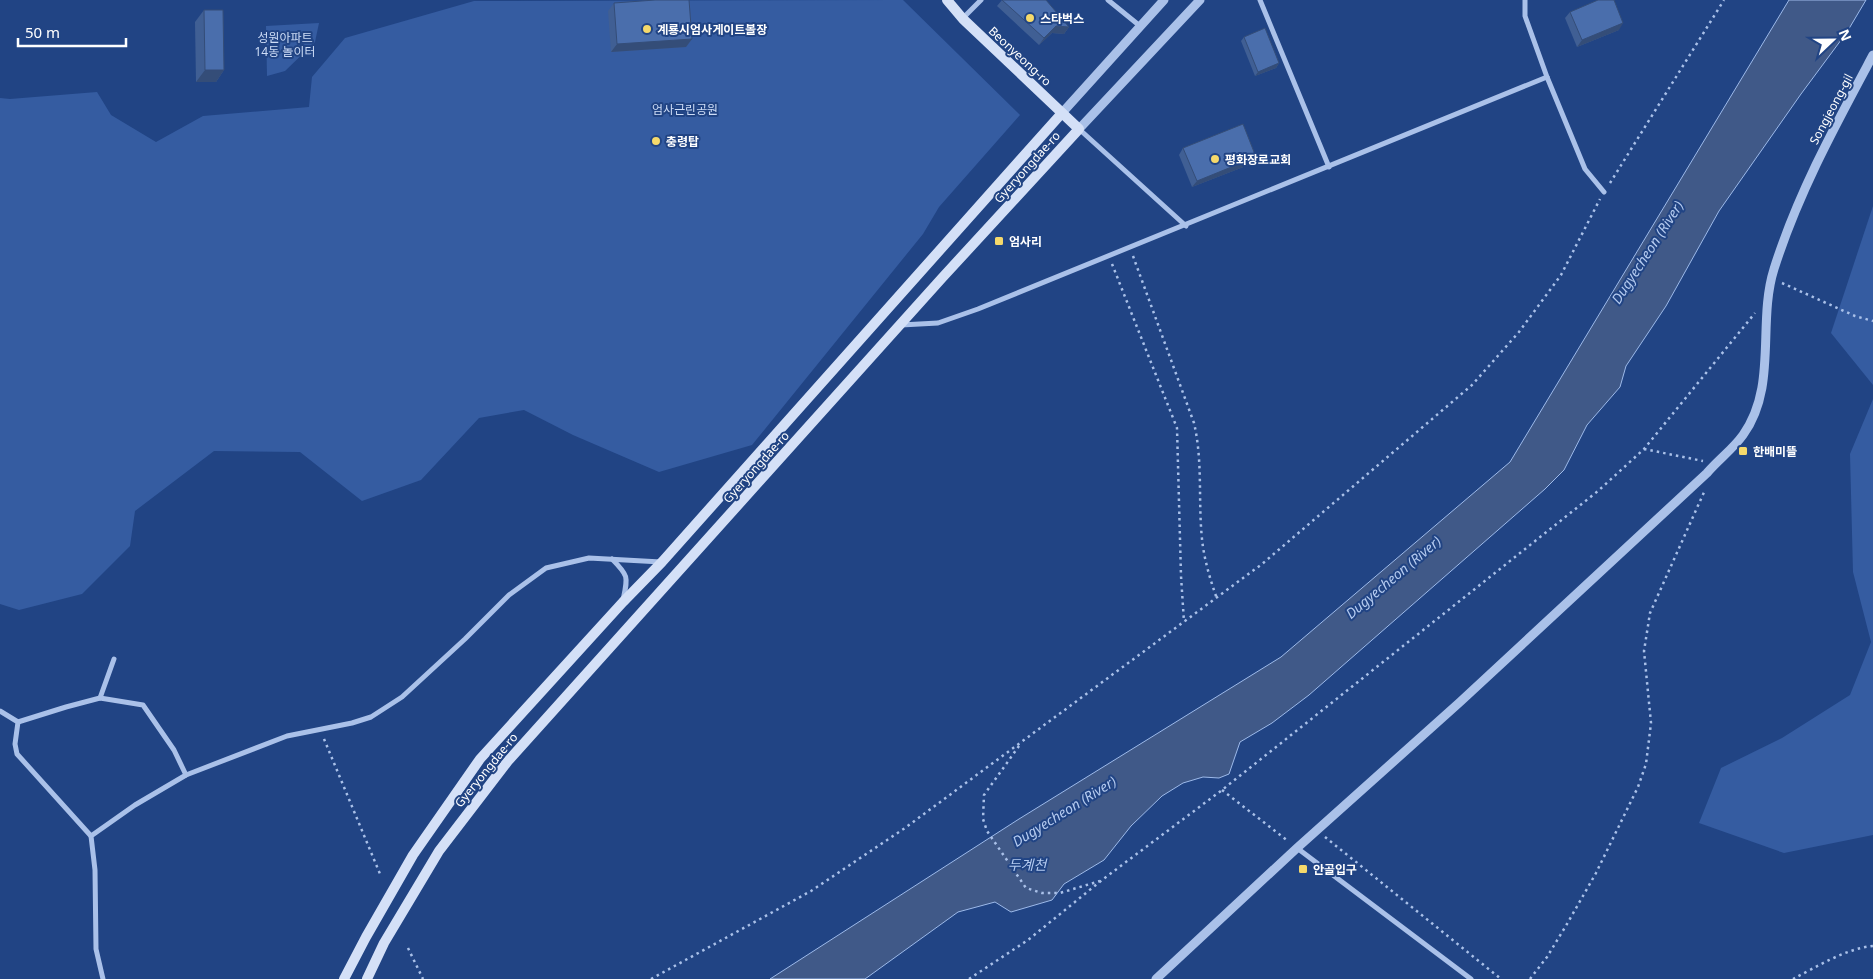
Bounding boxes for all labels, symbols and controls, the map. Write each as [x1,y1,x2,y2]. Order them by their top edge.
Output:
place label: 스타벅스 [1040,10,1084,27]
marker: 스타벅스 [1024,12,1036,24]
scale bar [18,15,125,47]
north arrow [1808,15,1858,65]
place label: 계룡시엄사게이트볼장 [657,21,767,38]
text: 50 m [25,22,60,42]
street label: Beonyeong-ro [985,22,1055,90]
marker: 계룡시엄사게이트볼장 [641,23,653,35]
text: N [1835,26,1856,44]
park label: 성원아파트 14동 놀이터 [254,29,316,60]
street label: Songjeong-gil [1805,71,1857,147]
park label: 엄사근린공원 [652,101,718,118]
street label: Gyeryongdae-ro [990,127,1064,207]
place label: 충령탑 [666,133,699,150]
marker: 충령탑 [650,135,662,147]
place label: 평화장로교회 [1225,151,1291,168]
marker: 평화장로교회 [1209,153,1221,165]
water label: Dugyecheon (River) [1607,197,1687,307]
place label: 엄사리 [1009,233,1042,250]
marker: 엄사리 [993,235,1005,247]
street label: Gyeryongdae-ro [719,427,793,507]
place label: 한배미뜰 [1753,443,1797,460]
marker: 한배미뜰 [1737,445,1749,457]
water label: Dugyecheon (River) [1341,531,1445,623]
street label: Gyeryongdae-ro [451,729,521,811]
water label: Dugyecheon (River) [1009,771,1119,851]
water label: 두계천 [1008,855,1047,874]
place label: 안골입구 [1313,861,1357,878]
marker: 안골입구 [1297,863,1309,875]

